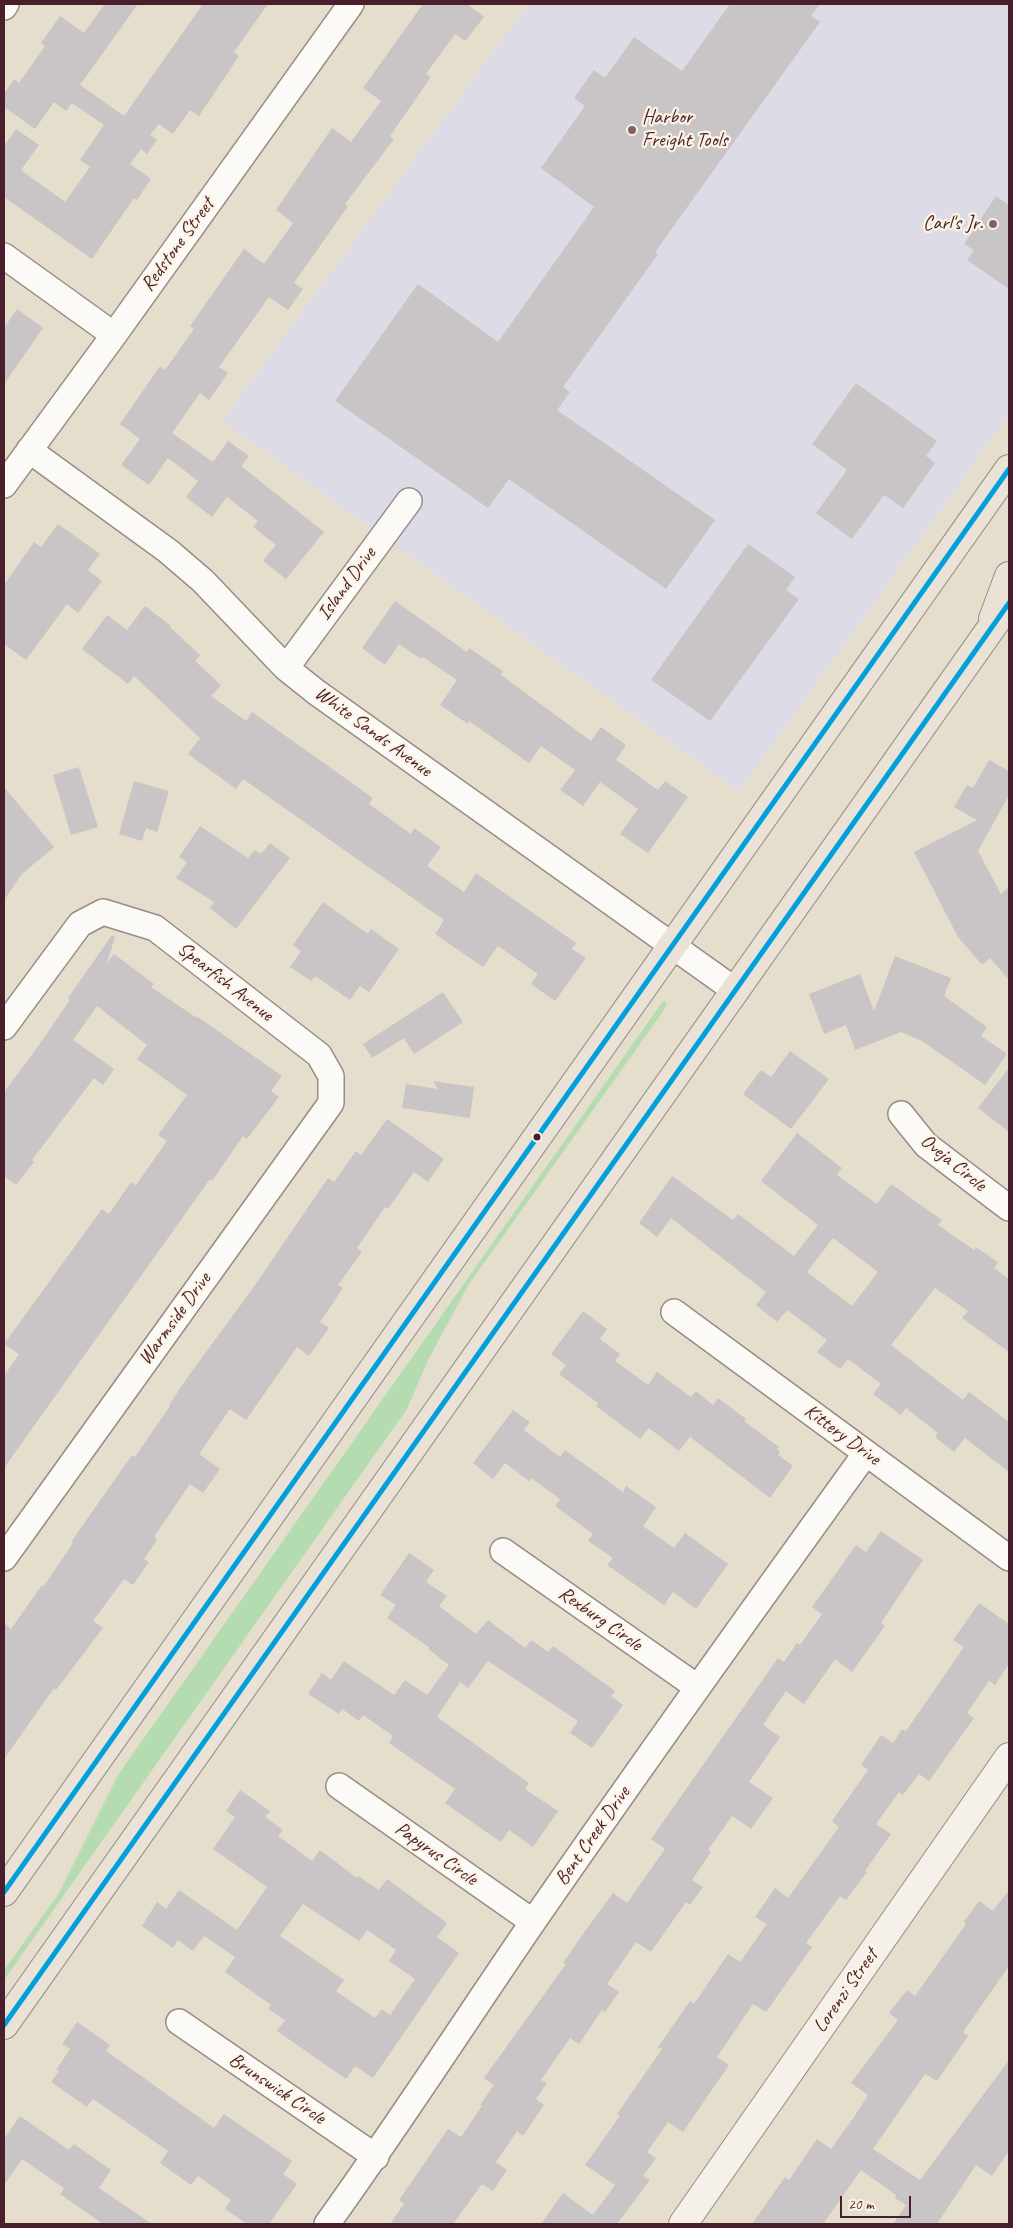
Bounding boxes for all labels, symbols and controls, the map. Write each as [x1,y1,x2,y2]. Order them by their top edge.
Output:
place label: Harbor Freight Tools [642,106,728,153]
marker: Harbor Freight Tools [626,124,638,136]
street label: Redstone Street [136,194,220,296]
place label: Carl's Jr. [923,212,983,236]
marker: Carl's Jr. [987,218,999,230]
street label: Island Drive [312,543,382,625]
street label: White Sands Avenue [310,682,436,782]
street label: Spearfish Avenue [172,937,278,1027]
street label: Oveja Circle [915,1129,991,1197]
unlabelled marker [532,1132,542,1142]
street label: Warmside Drive [133,1268,217,1370]
street label: Kittery Drive [799,1399,885,1471]
street label: Rexburg Circle [554,1582,646,1656]
street label: Bent Creek Drive [550,1782,636,1890]
street label: Papyrus Circle [390,1817,482,1891]
street label: Lorenzi Street [808,1945,884,2037]
street label: Brunswick Circle [224,2048,330,2130]
scale bar [843,2186,914,2218]
text: 20 m [848,2195,874,2214]

